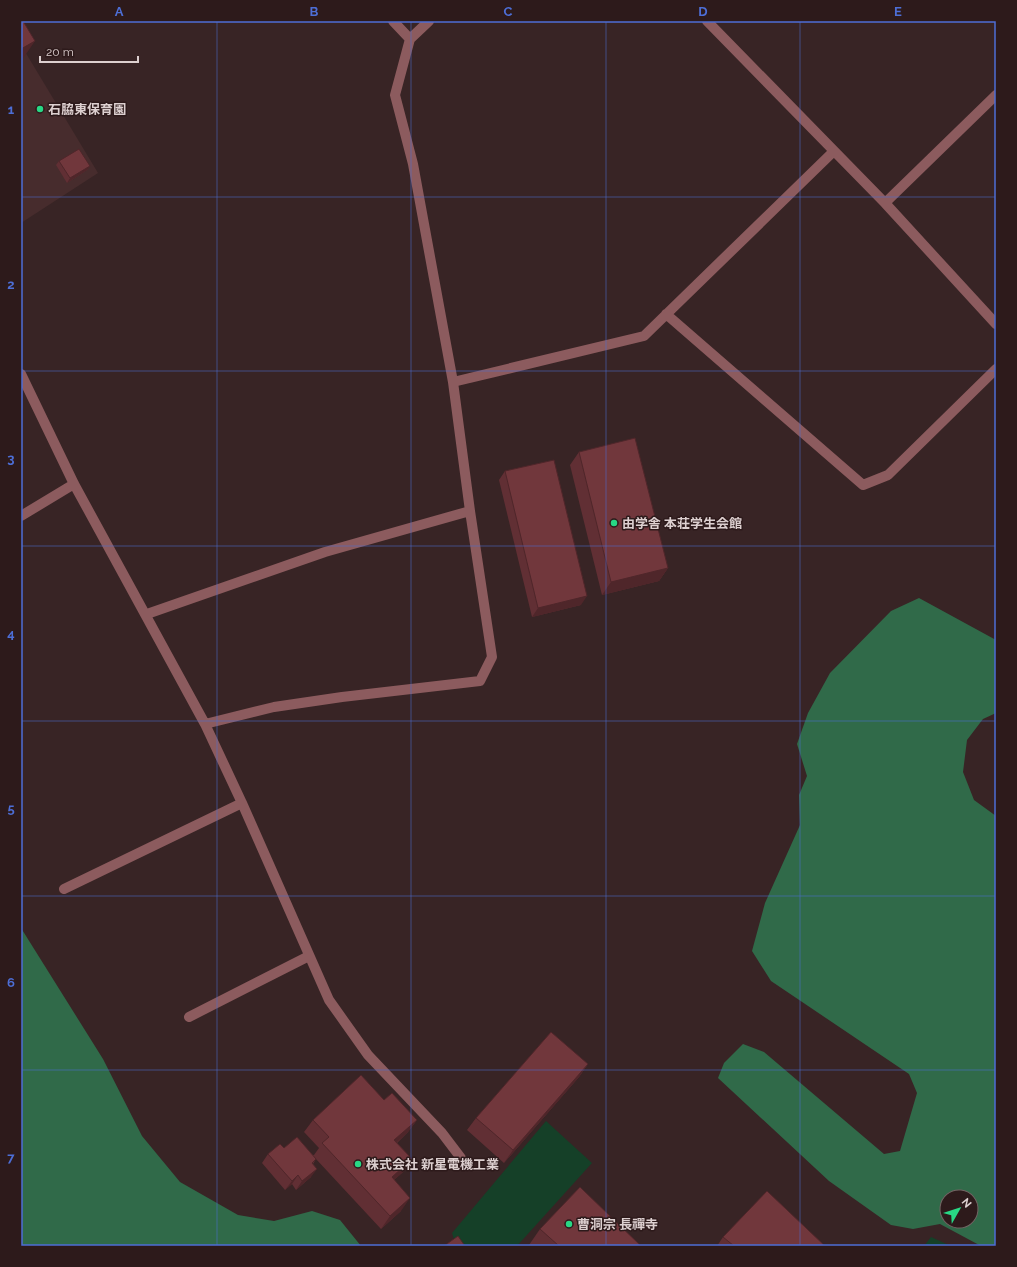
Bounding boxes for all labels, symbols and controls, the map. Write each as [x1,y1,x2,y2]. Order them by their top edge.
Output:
text: A [115,4,124,19]
text: B [310,4,319,19]
text: C [504,4,513,19]
text: D [698,4,708,19]
text: E [894,4,902,19]
scale bar [40,38,138,64]
text: 20 m [46,45,74,59]
text: 1 [8,102,15,117]
place label: 石脇東保育園 [48,102,126,117]
marker: 石脇東保育園 [35,104,45,114]
text: 2 [7,277,15,292]
text: 3 [7,451,15,466]
place label: 由学舎 本荘学生会館 [622,516,742,531]
marker: 由学舎 本荘学生会館 [609,518,619,528]
text: 4 [7,626,15,641]
text: 5 [7,801,15,816]
text: 6 [7,975,15,990]
text: 7 [7,1150,15,1165]
place label: 株式会社 新星電機工業 [366,1157,499,1172]
marker: 株式会社 新星電機工業 [353,1159,363,1169]
north arrow [939,1189,979,1229]
text: N [959,1196,974,1210]
place label: 曹洞宗 長禪寺 [577,1217,658,1232]
marker: 曹洞宗 長禪寺 [564,1219,574,1229]

